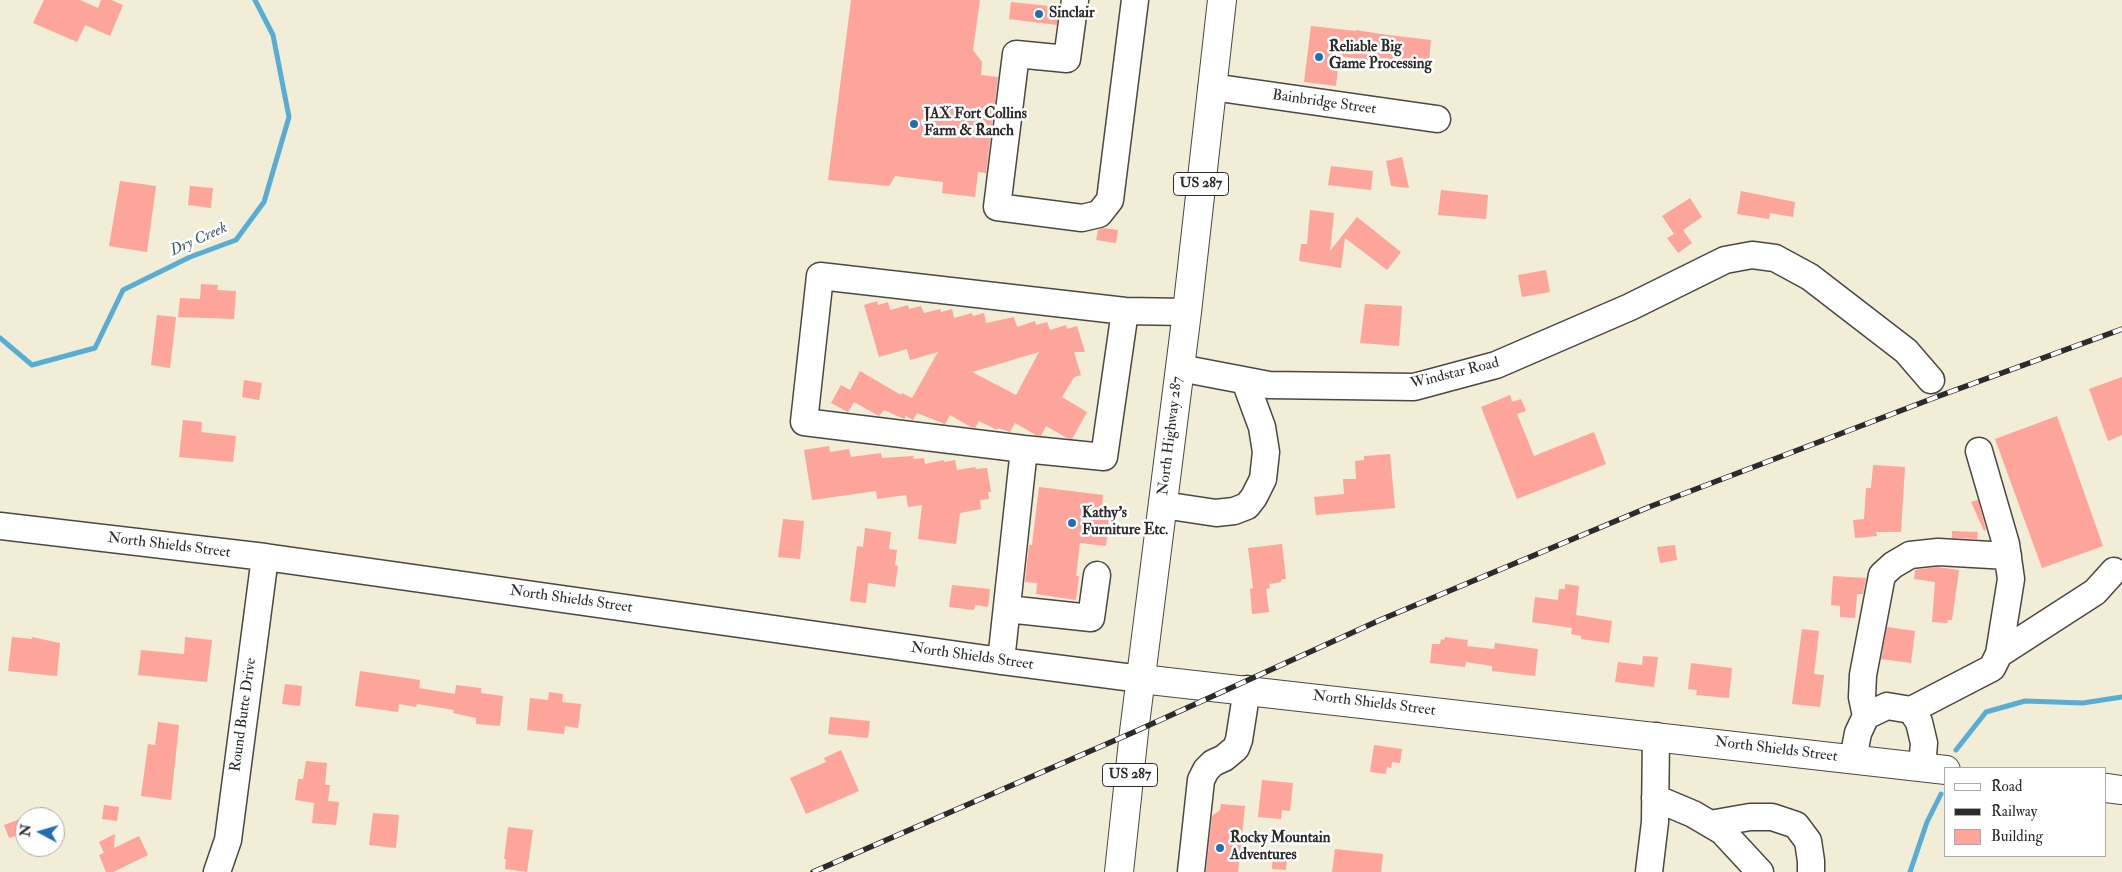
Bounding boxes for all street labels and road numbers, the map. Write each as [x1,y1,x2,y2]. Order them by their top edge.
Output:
street label: Bainbridge Street [1271,87,1377,119]
road number: US 287 [1174,172,1228,195]
street label: Windstar Road [1409,354,1501,394]
street label: North Highway 287 [1155,376,1187,496]
street label: North Shields Street [106,530,232,562]
street label: North Shields Street [508,582,634,618]
street label: North Shields Street [909,639,1035,675]
street label: Round Butte Drive [227,657,261,773]
street label: North Shields Street [1311,688,1437,720]
street label: North Shields Street [1713,734,1839,766]
road number: US 287 [1102,764,1158,786]

